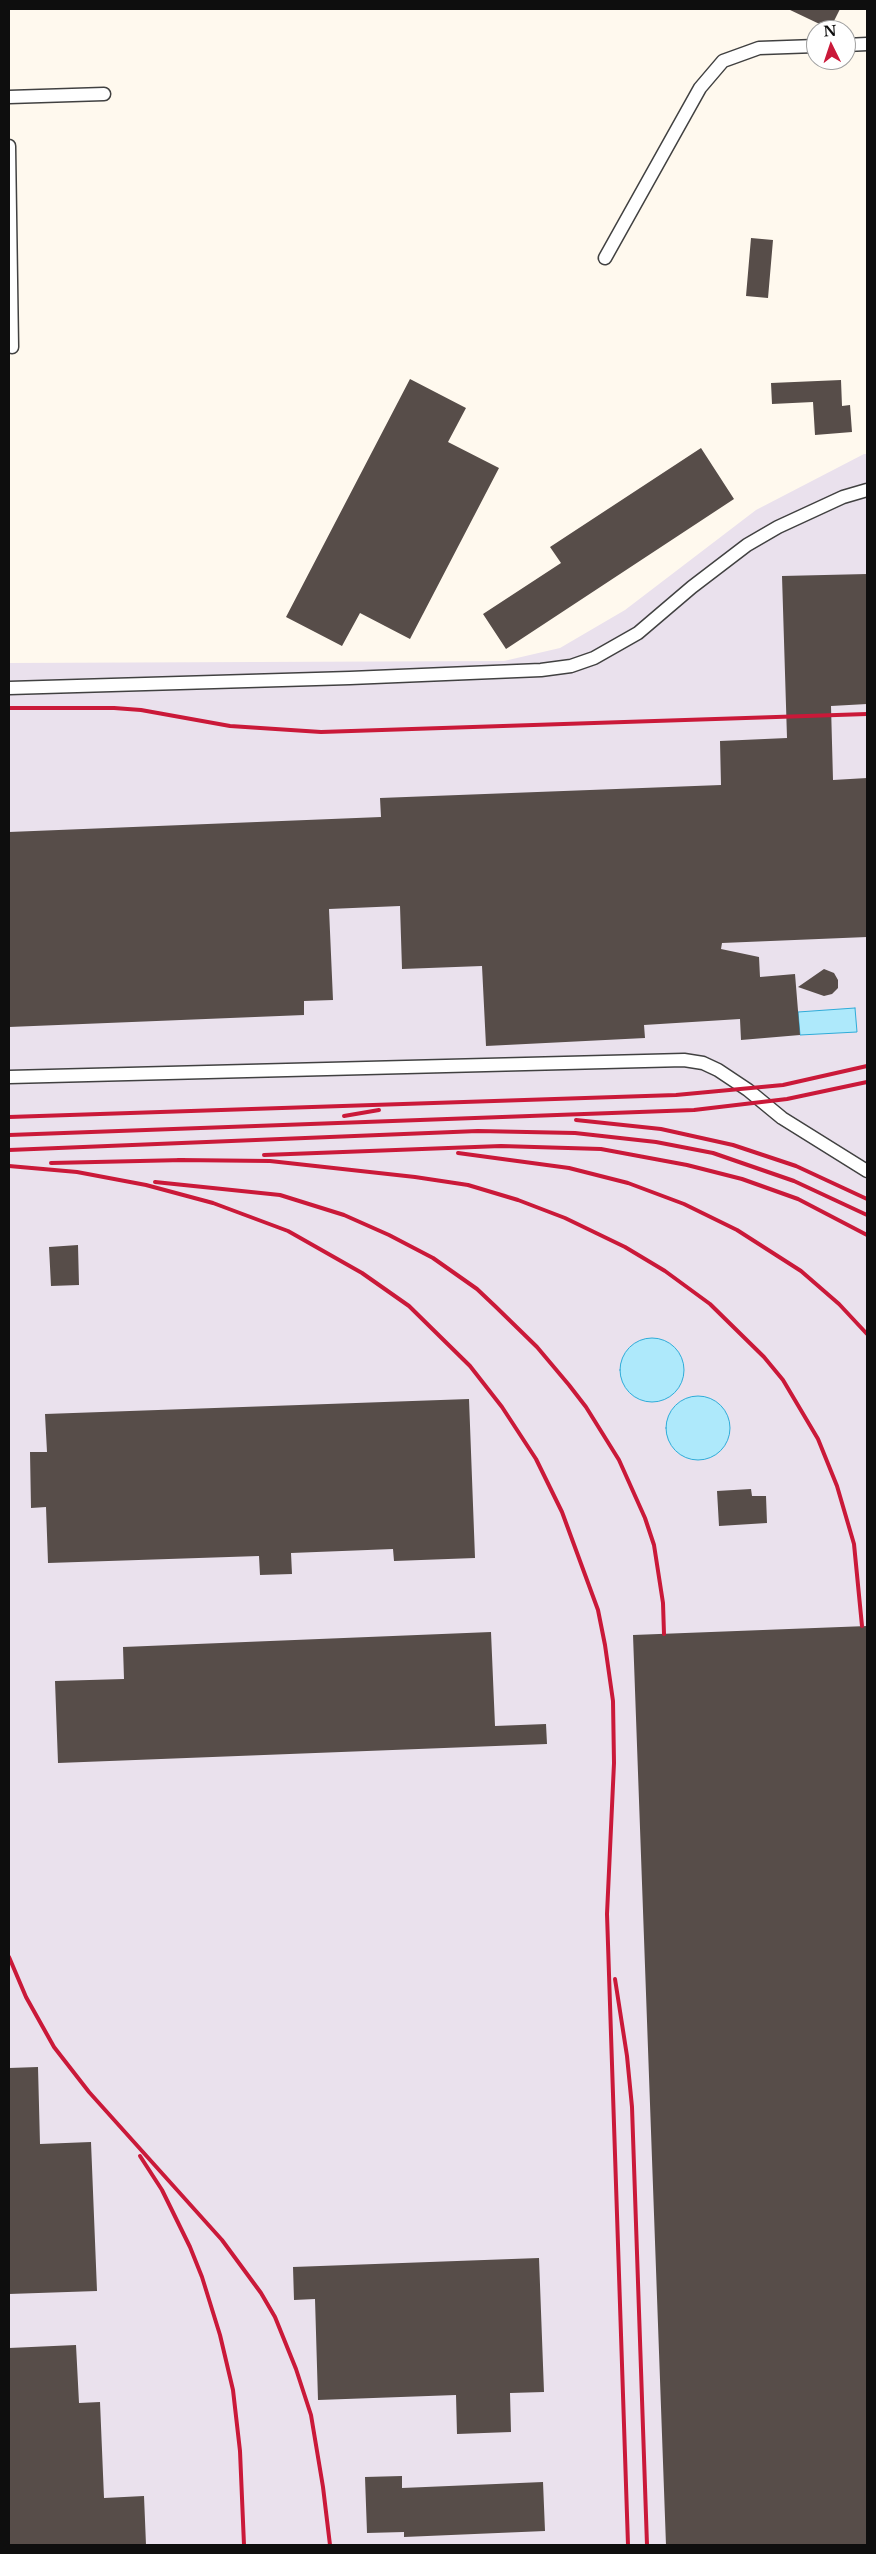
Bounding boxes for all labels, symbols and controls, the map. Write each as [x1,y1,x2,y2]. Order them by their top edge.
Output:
north arrow [806,20,856,70]
text: N [823,22,837,40]

